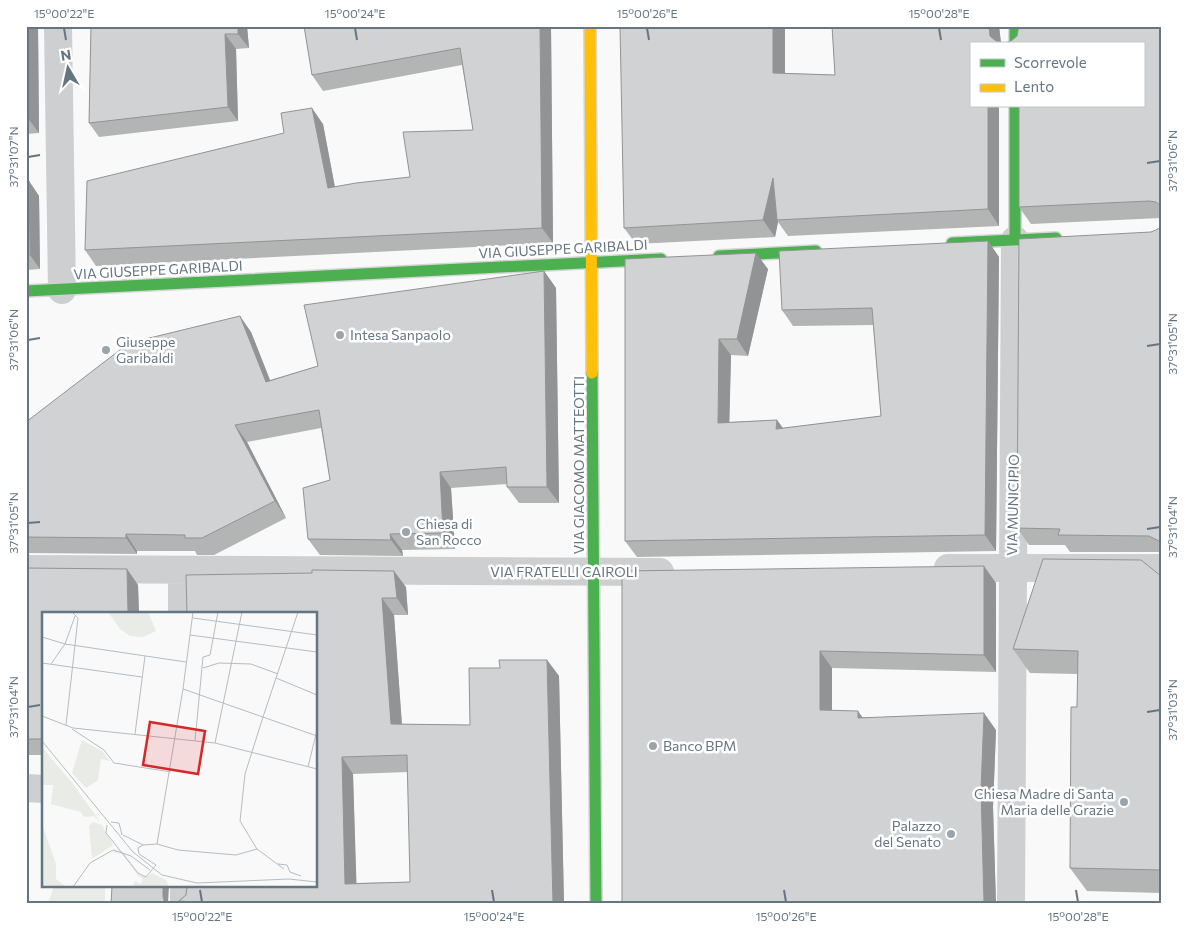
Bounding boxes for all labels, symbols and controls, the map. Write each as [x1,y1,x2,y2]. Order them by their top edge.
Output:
text: 15°00'22"E [34,6,94,20]
text: 15°00'24"E [325,6,386,20]
text: 15°00'26"E [616,6,678,20]
text: 15°00'28"E [908,6,970,20]
north arrow [42,42,92,92]
legend [970,42,1144,108]
text: N [59,45,72,64]
text: Scorrevole [1014,53,1087,71]
text: Lento [1014,77,1054,95]
text: 37°31'07"N [6,127,20,187]
text: 37°31'06"N [1165,130,1179,192]
street label: VIA GIUSEPPE GARIBALDI [478,236,648,261]
street label: VIA GIUSEPPE GARIBALDI [73,257,243,282]
text: 37°31'06"N [6,309,20,371]
text: 37°31'05"N [1165,313,1179,375]
place label: Intesa Sanpaolo [350,326,451,343]
marker: Intesa Sanpaolo [334,329,346,341]
place label: Giuseppe Garibaldi [116,333,175,366]
marker: Giuseppe Garibaldi [100,344,112,356]
street label: VIA GIACOMO MATTEOTTI [570,376,587,554]
street label: VIA MUNICIPIO [1003,454,1022,556]
text: 37°31'05"N [6,492,20,554]
text: 37°31'04"N [1165,496,1179,558]
place label: Chiesa di San Rocco [416,515,482,548]
marker: Chiesa di San Rocco [400,526,412,538]
street label: VIA FRATELLI CAIROLI [490,563,638,580]
inset map [42,612,318,888]
text: 37°31'04"N [6,676,20,738]
text: 37°31'03"N [1165,679,1179,741]
place label: Banco BPM [663,737,736,754]
marker: Banco BPM [647,740,659,752]
place label: Chiesa Madre di Santa Maria delle Grazie [974,785,1114,818]
marker: Chiesa Madre di Santa Maria delle Grazie [1118,796,1130,808]
place label: Palazzo del Senato [874,817,941,850]
marker: Palazzo del Senato [945,828,957,840]
text: 15°00'22"E [172,909,232,923]
text: 15°00'24"E [464,909,525,923]
text: 15°00'26"E [755,909,817,923]
text: 15°00'28"E [1047,909,1109,923]

